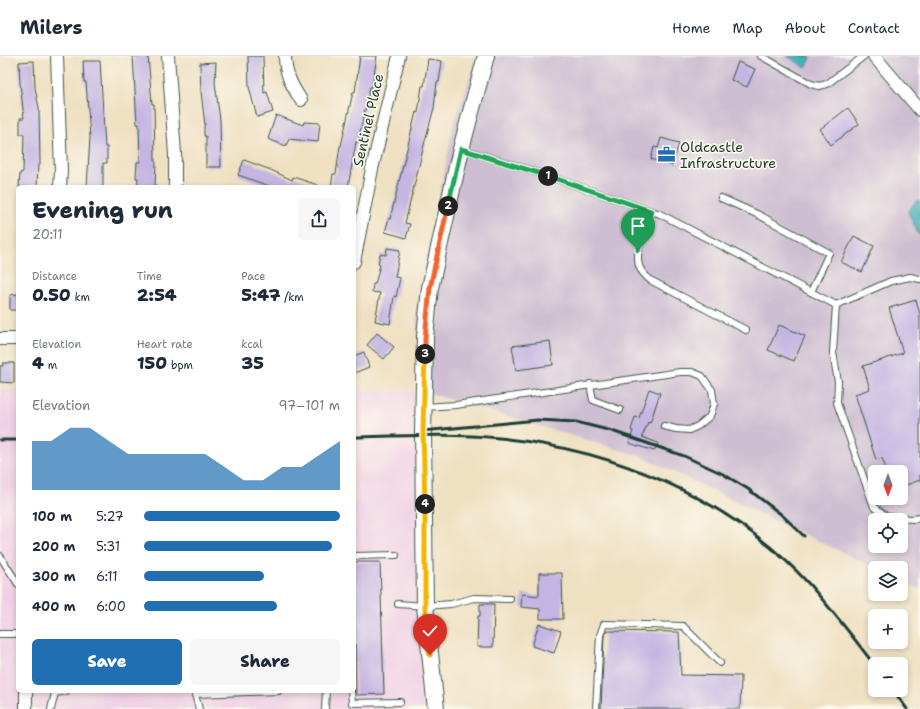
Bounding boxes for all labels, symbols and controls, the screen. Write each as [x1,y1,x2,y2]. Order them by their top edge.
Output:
text: Milers [20,15,83,40]
text: Home [672,19,711,37]
text: Map [733,19,763,37]
text: About [785,19,826,37]
text: Contact [848,19,900,37]
street label: Sentinel Place [349,72,387,168]
place label: Oldcastle Infrastructure [680,138,776,172]
office icon: Oldcastle Infrastructure [657,145,677,165]
pin: 1 [538,166,558,186]
text: 1 [545,168,551,183]
text: Evening run [32,196,173,225]
pin: 2 [438,196,458,216]
button: share [298,198,340,240]
text: 2 [444,198,452,213]
pin [621,209,655,250]
icon: arrive [627,215,649,237]
text: 20:11 [32,226,63,243]
text: Distance [32,269,77,284]
text: Time [137,269,162,284]
text: Pace [241,269,266,284]
text: 0.50 [32,284,71,306]
text: 2:54 [137,284,177,306]
text: 5:47 [241,284,280,306]
text: km [71,290,90,305]
text: /km [280,290,304,305]
text: Elevation [32,337,81,352]
text: Heart rate [137,337,193,352]
text: kcal [241,337,263,352]
pin: 3 [415,344,435,364]
text: 3 [421,346,429,361]
text: 4 [32,352,44,374]
text: 150 [137,352,167,374]
text: 35 [241,352,264,374]
text: m [44,358,57,373]
text: bpm [167,358,193,373]
text: Elevation [32,397,90,414]
text: 97–101 m [279,397,340,414]
north arrow [868,465,908,505]
map controls [868,465,908,697]
pin: 4 [415,494,435,514]
text: 4 [421,496,429,511]
text: 100 m [32,508,72,525]
text: 5:27 [96,508,124,525]
button: locate [868,513,908,553]
text: 200 m [32,538,75,555]
text: 5:31 [96,538,120,555]
button: layers [868,561,908,601]
text: 300 m [32,568,76,585]
text: 6:11 [96,568,118,585]
text: 400 m [32,598,76,615]
text: 6:00 [96,598,126,615]
button: + [868,609,908,649]
pin [413,614,447,655]
icon: check [419,620,441,642]
button: Save [32,639,182,685]
button: Share [190,639,340,685]
button: − [868,657,908,697]

